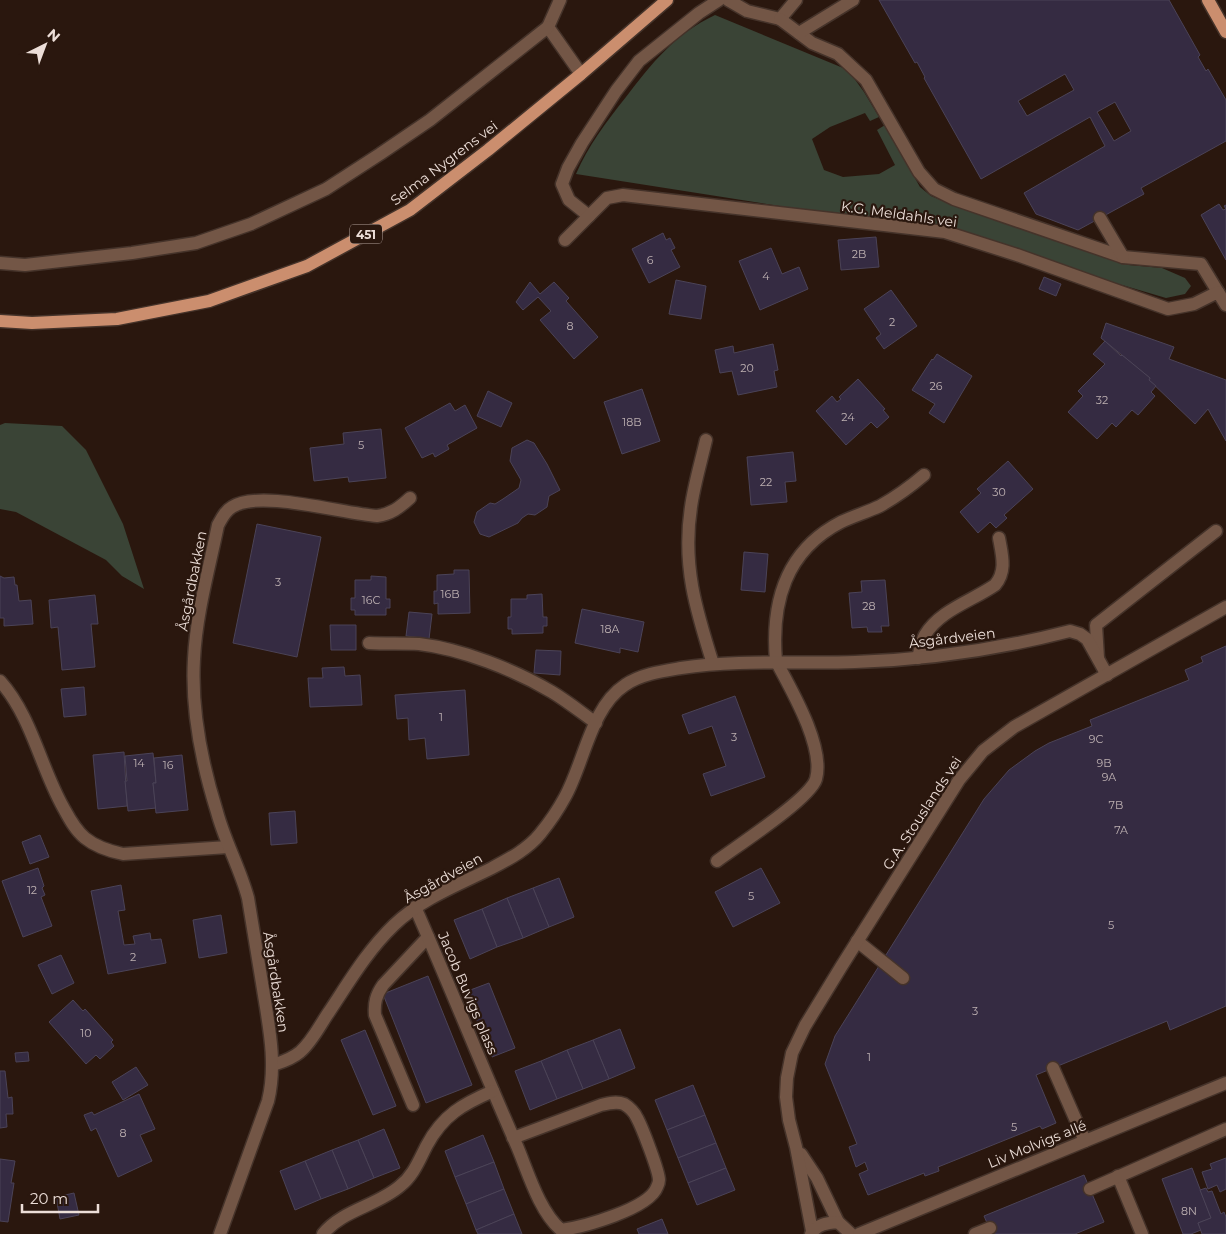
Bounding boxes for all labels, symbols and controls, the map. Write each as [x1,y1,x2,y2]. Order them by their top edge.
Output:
north arrow [20,20,70,70]
text: N [43,25,64,46]
street label: Selma Nygrens vei [387,117,501,209]
street label: K.G. Meldahls vei [840,197,958,231]
road number: 451 [350,224,382,243]
house number: 2B [852,247,866,261]
house number: 6 [647,253,654,267]
house number: 4 [762,269,770,283]
house number: 2 [889,315,895,329]
house number: 8 [566,319,574,333]
house number: 20 [740,361,754,375]
house number: 26 [930,379,943,393]
house number: 32 [1096,393,1108,407]
house number: 24 [841,410,855,424]
house number: 18B [622,415,642,429]
house number: 5 [358,438,364,452]
house number: 22 [760,475,772,489]
house number: 30 [992,485,1006,499]
street label: Åsgårdbakken [172,529,211,633]
house number: 3 [275,575,281,589]
house number: 16B [441,587,459,601]
house number: 16C [362,593,380,607]
house number: 28 [862,599,876,613]
house number: 18A [601,622,620,636]
street label: Åsgårdveien [908,623,996,652]
house number: 1 [439,710,443,724]
house number: 3 [731,730,737,744]
house number: 9C [1089,732,1103,746]
street label: G.A. Stouslands vei [879,753,965,873]
house number: 14 [133,756,145,770]
house number: 9B [1097,756,1112,770]
house number: 16 [163,758,174,772]
house number: 9A [1102,770,1116,784]
house number: 7B [1109,798,1123,812]
house number: 7A [1114,823,1128,837]
street label: Åsgårdveien [400,848,485,907]
house number: 12 [27,883,37,897]
house number: 5 [748,889,754,903]
house number: 5 [1108,918,1114,932]
street label: Jacob Buvigs plass [434,928,502,1057]
street label: Åsgårdbakken [259,930,294,1034]
house number: 2 [130,950,136,964]
house number: 3 [972,1004,978,1018]
house number: 10 [80,1026,92,1040]
house number: 1 [867,1050,871,1064]
street label: Liv Molvigs allé [985,1116,1089,1172]
house number: 5 [1011,1120,1017,1134]
house number: 8 [119,1126,127,1140]
scale bar [22,1182,99,1214]
text: 20 m [30,1189,68,1208]
house number: 8N [1181,1204,1197,1218]

